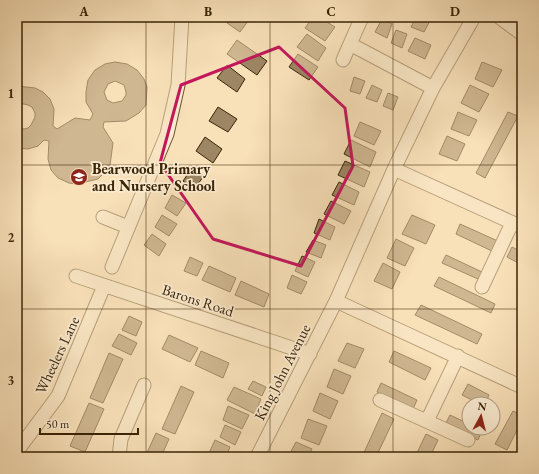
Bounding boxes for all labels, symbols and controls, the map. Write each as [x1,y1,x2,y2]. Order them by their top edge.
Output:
text: A [78,3,89,20]
text: B [204,3,212,20]
text: C [326,3,336,20]
text: D [450,3,460,20]
text: 1 [8,85,15,102]
place label: Bearwood Primary and Nursery School [92,159,216,195]
school or university icon: Bearwood Primary and Nursery School [69,167,89,187]
text: 2 [8,229,15,246]
street label: Barons Road [160,279,237,321]
street label: Wheelers Lane [31,313,83,397]
street label: King John Avenue [250,321,314,423]
text: 3 [8,372,15,389]
north arrow [461,396,501,436]
text: N [477,399,488,414]
scale bar [40,410,138,436]
text: 50 m [46,416,70,432]

